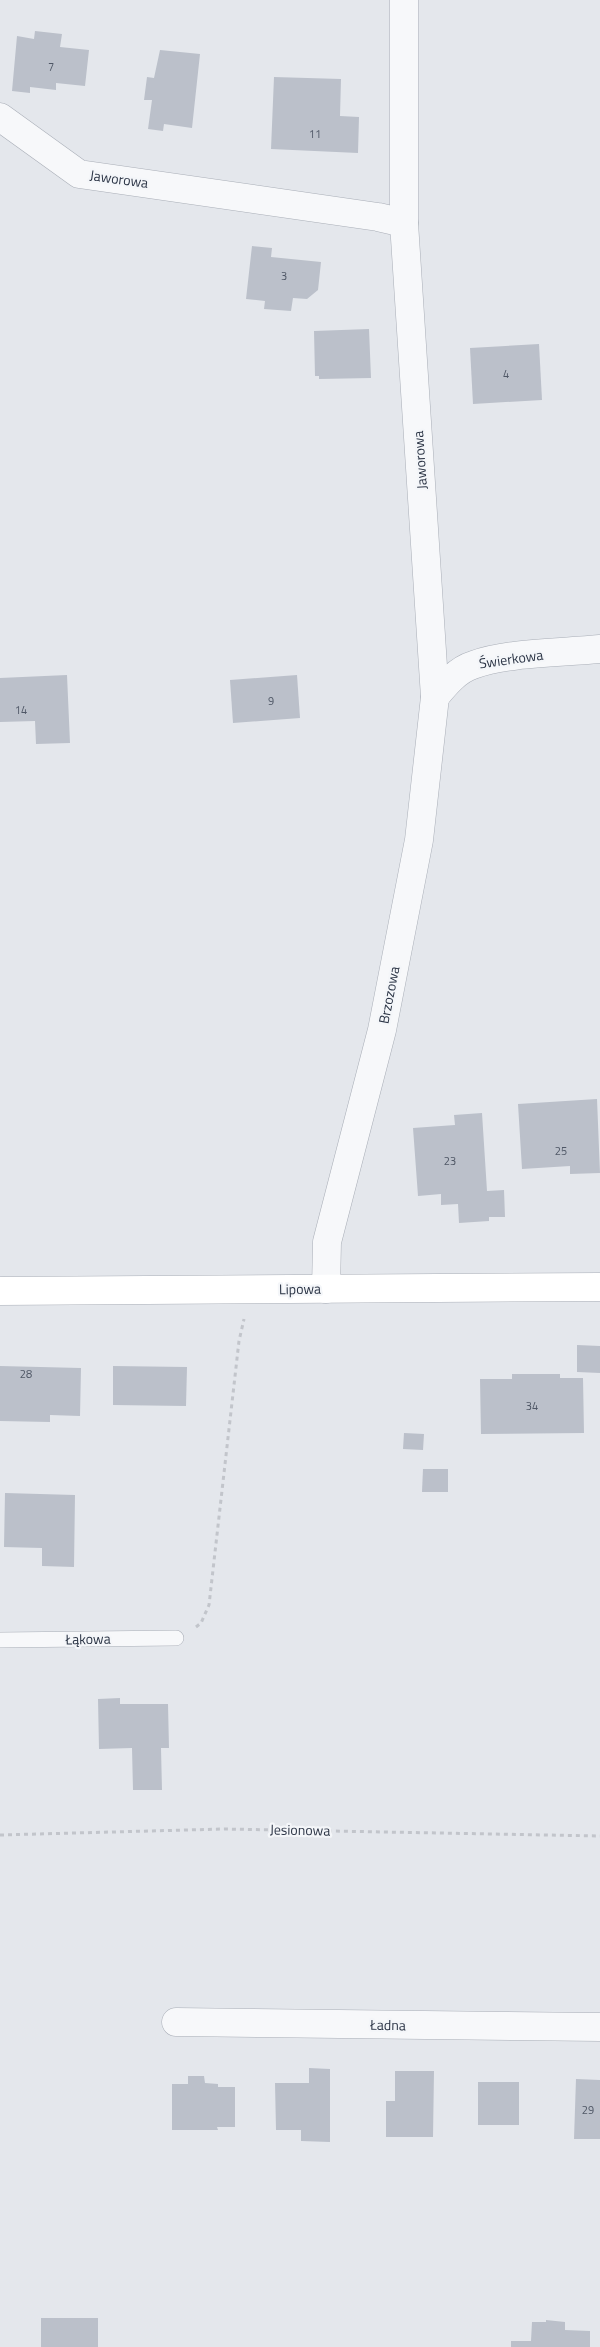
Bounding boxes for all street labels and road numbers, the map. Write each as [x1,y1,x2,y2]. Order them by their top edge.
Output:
street label: Jaworowa [89,164,150,193]
street label: Jaworowa [407,430,432,490]
street label: Świerkowa [477,644,544,673]
street label: Brzozowa [373,964,404,1026]
street label: Lipowa [279,1278,321,1299]
street label: Łąkowa [64,1628,111,1649]
street label: Jesionowa [270,1818,330,1841]
street label: Ładna [369,2014,406,2035]

